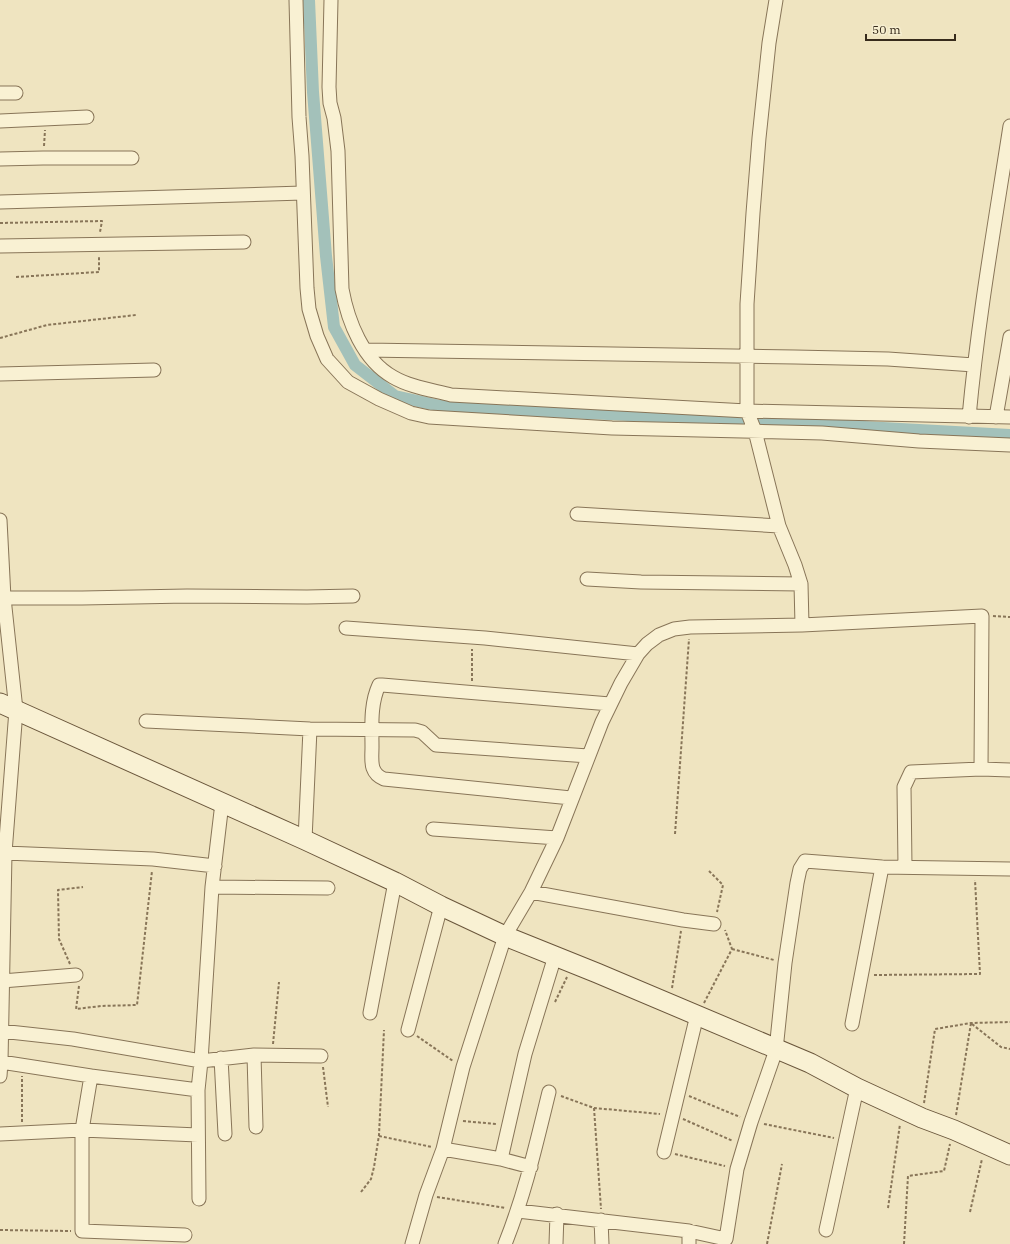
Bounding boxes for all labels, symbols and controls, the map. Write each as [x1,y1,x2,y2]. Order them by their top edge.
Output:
scale bar [866,16,955,42]
text: 50 m [872,22,901,37]

